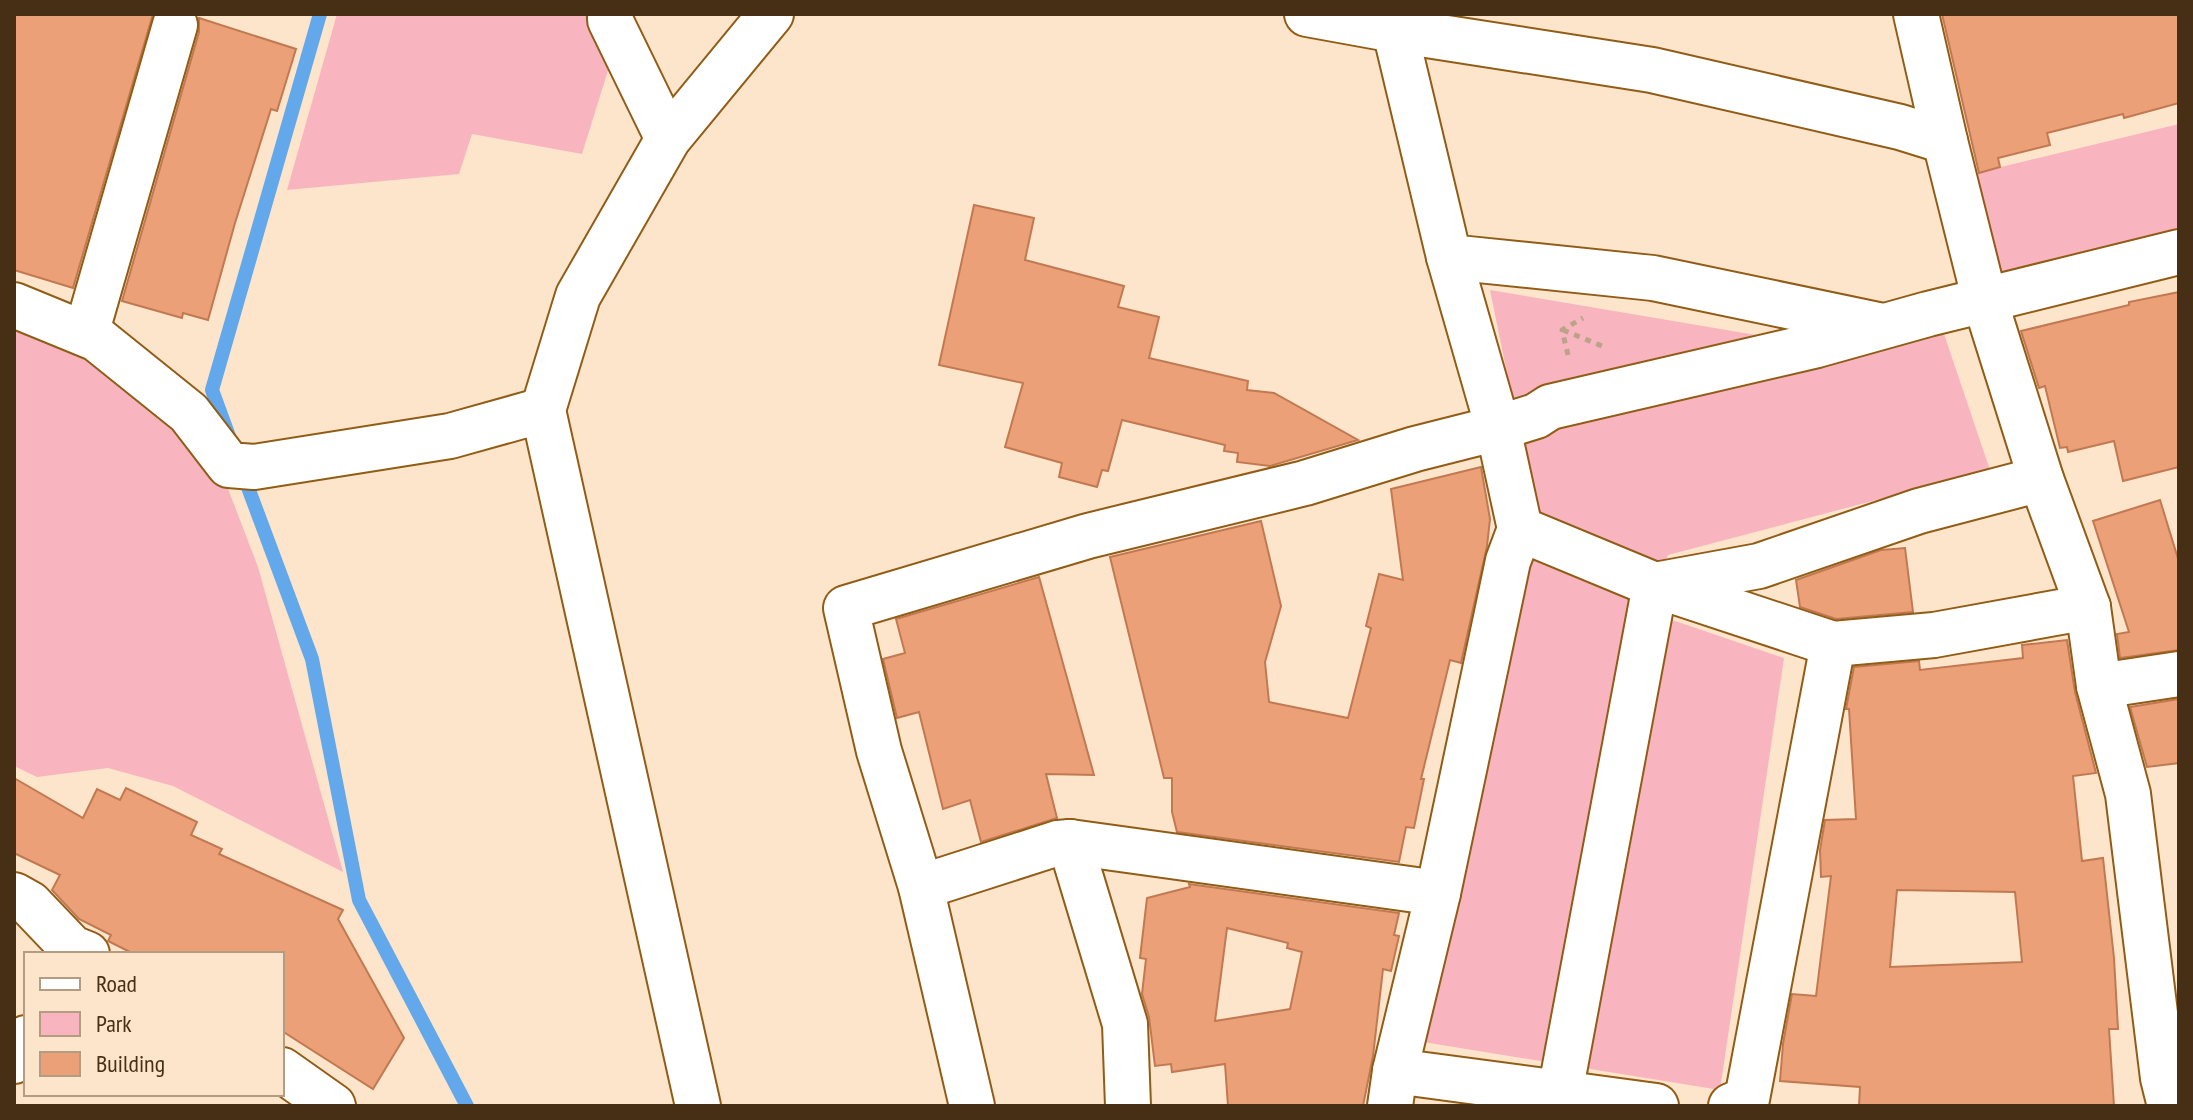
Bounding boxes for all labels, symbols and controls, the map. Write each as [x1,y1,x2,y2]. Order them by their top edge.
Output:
legend [24,952,284,1096]
text: Road [96,968,137,999]
text: Park [96,1008,132,1039]
text: Building [96,1048,165,1079]

